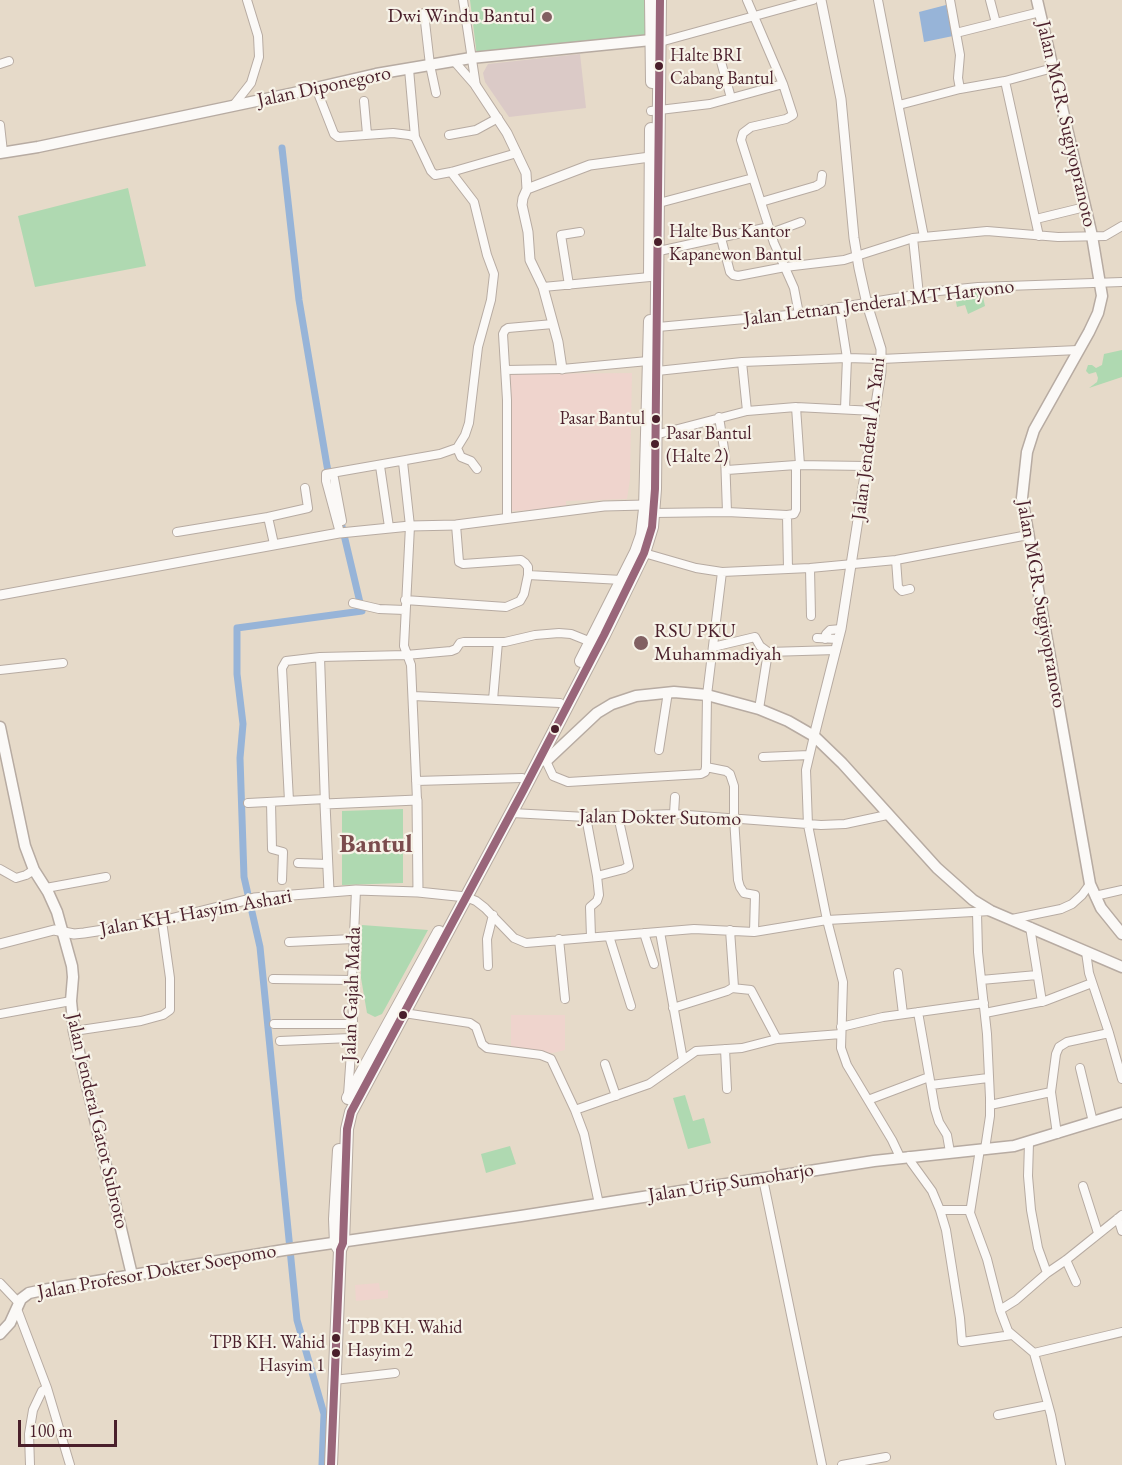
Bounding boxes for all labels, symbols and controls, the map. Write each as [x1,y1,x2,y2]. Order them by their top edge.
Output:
place label: Dwi Windu Bantul [387,5,535,29]
marker: Dwi Windu Bantul [540,10,554,24]
street label: Jalan MGR. Sugiyopranoto [1031,19,1101,229]
place label: Halte BRI Cabang Bantul [670,45,774,88]
marker: Halte BRI Cabang Bantul [653,60,665,72]
street label: Jalan Diponegoro [255,61,393,113]
place label: Halte Bus Kantor Kapanewon Bantul [669,221,802,264]
marker: Halte Bus Kantor Kapanewon Bantul [652,236,664,248]
street label: Jalan Letnan Jenderal MT Haryono [742,274,1016,332]
street label: Jalan Jenderal A. Yani [847,356,891,522]
place label: Pasar Bantul [559,408,645,430]
marker: Pasar Bantul [650,413,662,425]
place label: Pasar Bantul (Halte 2) [666,423,752,466]
marker: Pasar Bantul (Halte 2) [649,438,661,450]
street label: Jalan MGR. Sugiyopranoto [1011,498,1071,710]
place label: RSU PKU Muhammadiyah [654,620,782,667]
marker: RSU PKU Muhammadiyah [632,634,650,652]
unlabelled marker [549,723,561,735]
street label: Jalan Dokter Sutomo [579,805,741,831]
district label: Bantul [339,829,413,861]
street label: Jalan KH. Hasyim Ashari [98,884,294,942]
street label: Jalan Gajah Mada [338,926,366,1062]
unlabelled marker [397,1009,409,1021]
street label: Jalan Jenderal Gatot Subroto [60,1011,134,1231]
street label: Jalan Urip Sumoharjo [647,1158,815,1208]
street label: Jalan Profesor Dokter Soepomo [36,1239,278,1305]
place label: TPB KH. Wahid Hasyim 2 [347,1317,462,1360]
place label: TPB KH. Wahid Hasyim 1 [210,1332,325,1374]
marker: TPB KH. Wahid Hasyim 2 [330,1332,342,1344]
marker: TPB KH. Wahid Hasyim 1 [330,1347,342,1359]
scale bar [21,1408,120,1446]
text: 100 m [29,1419,73,1442]

